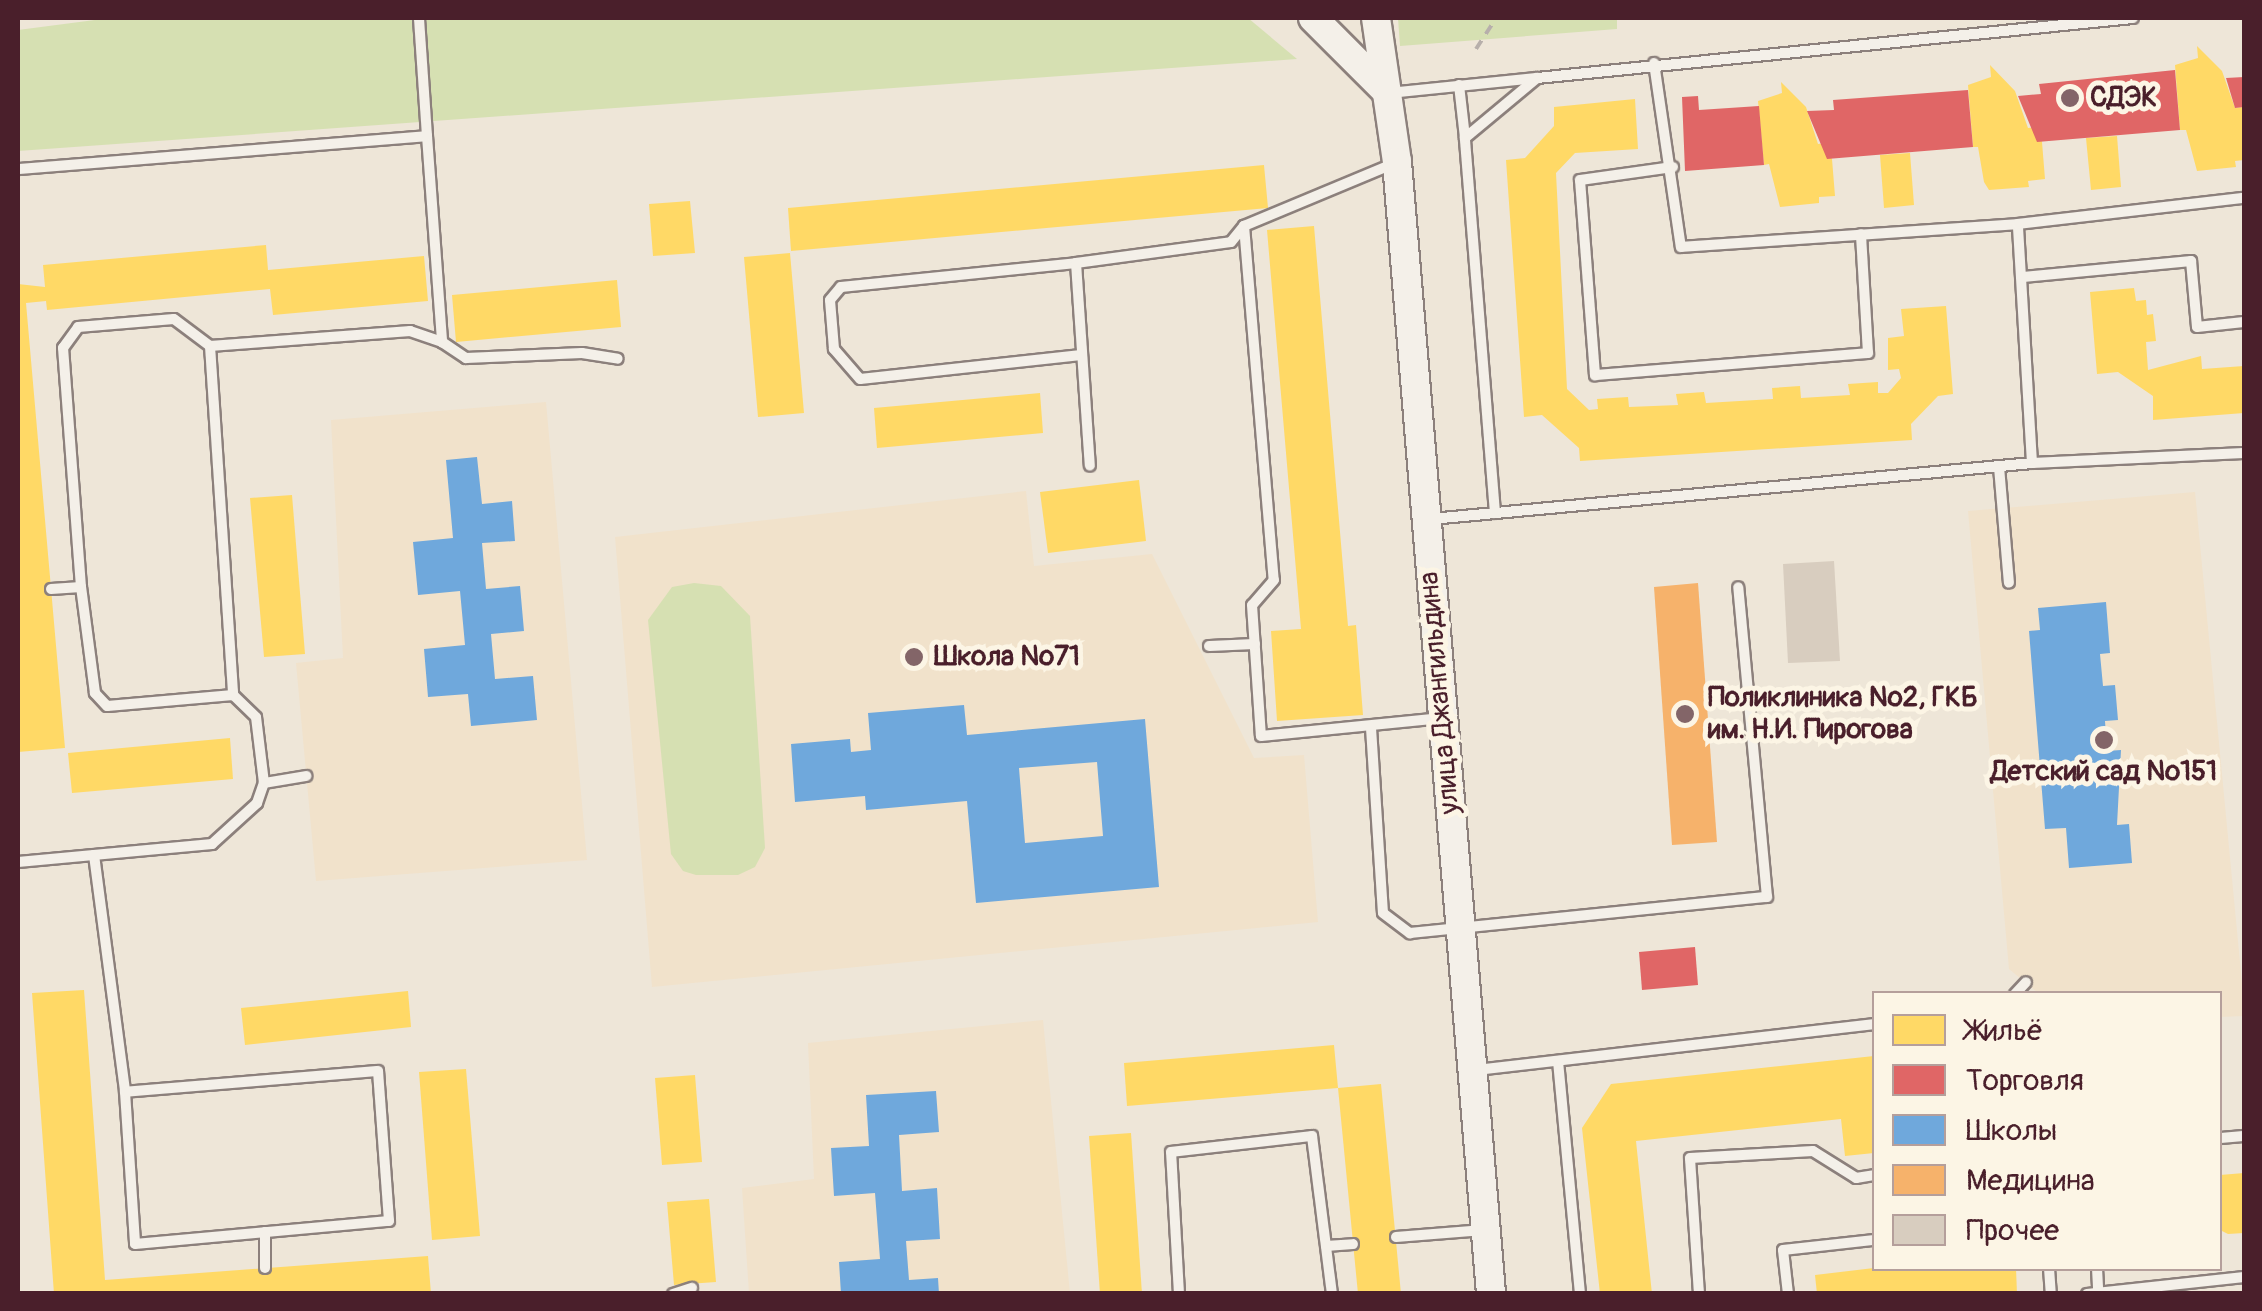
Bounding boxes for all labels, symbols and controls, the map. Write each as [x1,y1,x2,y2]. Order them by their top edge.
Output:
place label: СДЭК [2090,81,2157,115]
marker: СДЭК [2059,87,2081,109]
street label: улица Джангильдина [1413,570,1467,816]
place label: Школа №71 [934,640,1080,674]
marker: Школа №71 [903,646,925,668]
place label: Поликлиника №2, ГКБ им. Н.И. Пирогова [1708,681,1978,747]
marker: Поликлиника №2, ГКБ им. Н.И. Пирогова [1672,701,1698,727]
marker: Детский сад №151 [2093,729,2115,751]
place label: Детский сад №151 [1991,755,2217,789]
legend [1872,991,2222,1271]
text: Жильё [1966,1012,2043,1049]
text: Торговля [1966,1062,2084,1099]
text: Школы [1966,1112,2057,1149]
text: Медицина [1966,1162,2095,1199]
text: Прочее [1966,1212,2059,1249]

